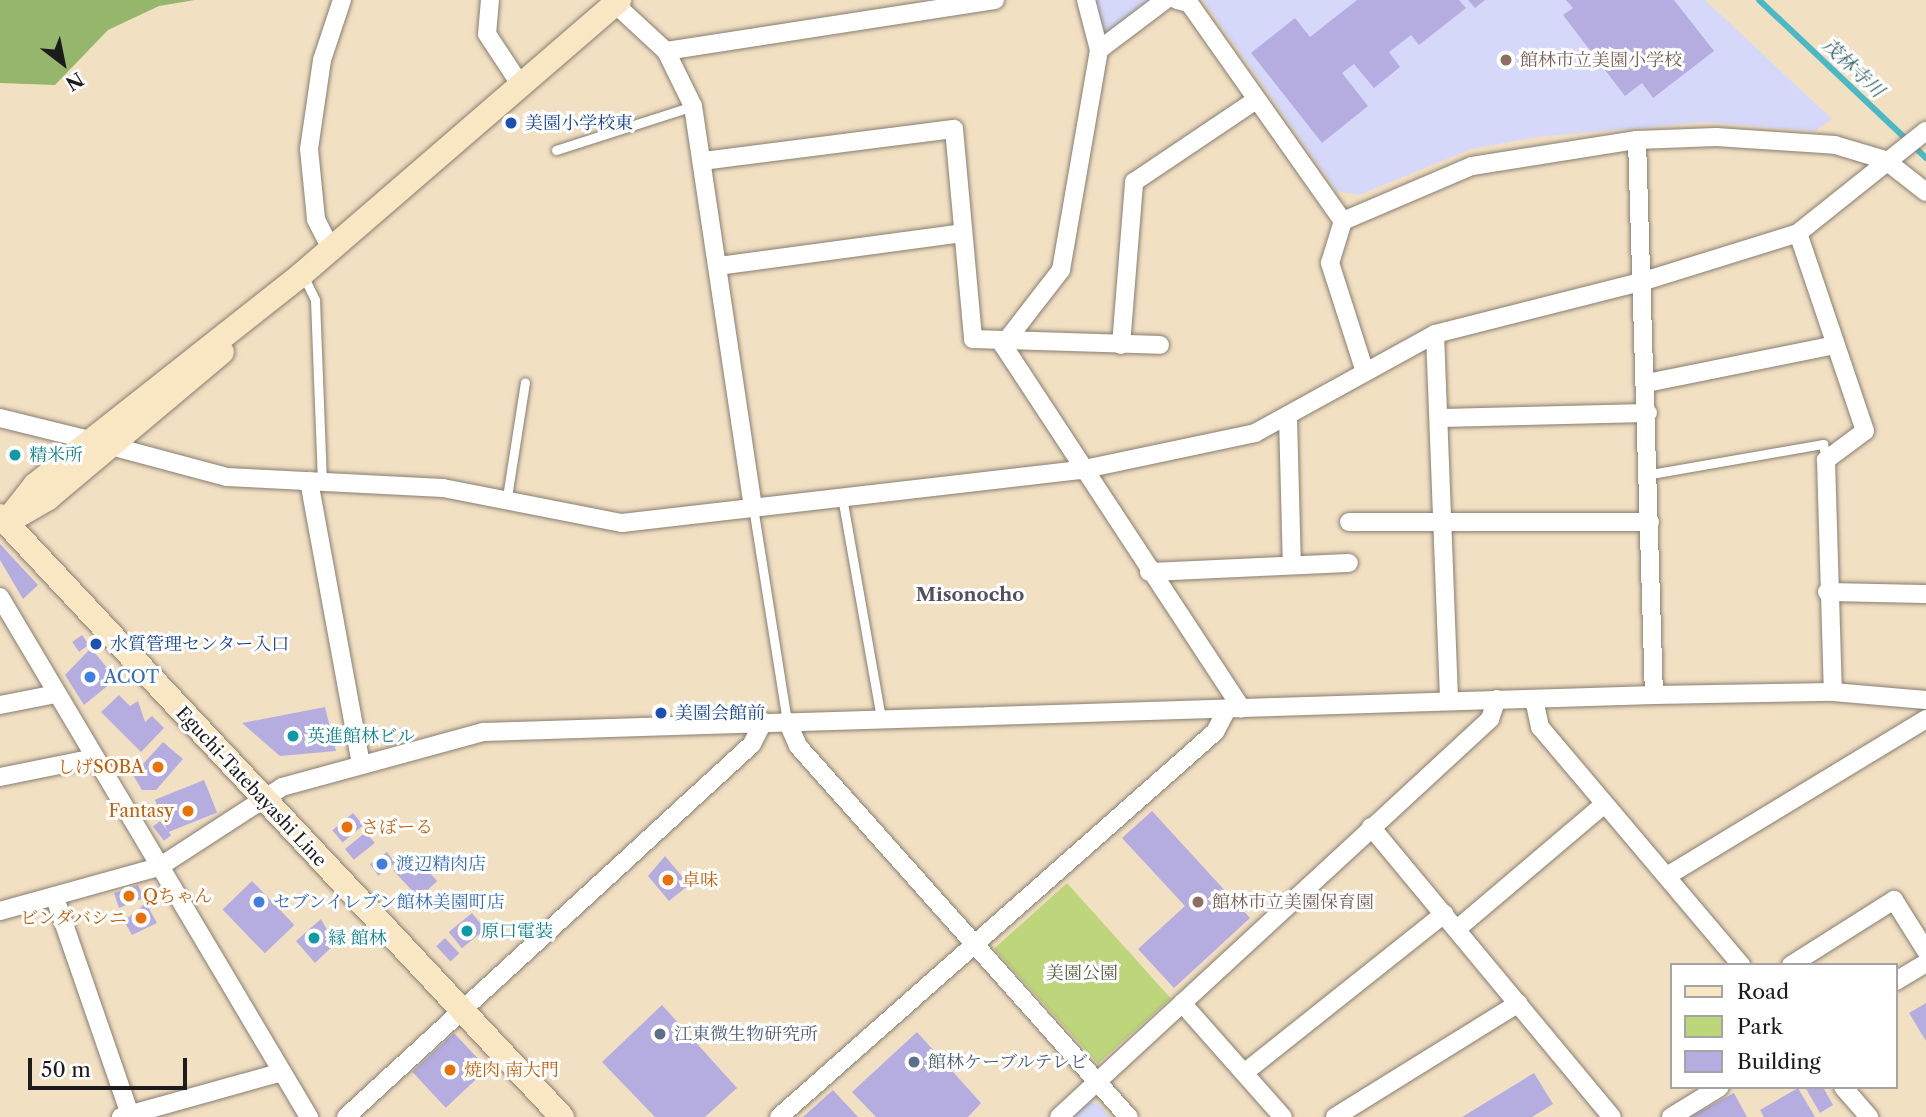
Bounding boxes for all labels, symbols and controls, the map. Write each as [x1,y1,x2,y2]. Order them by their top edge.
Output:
north arrow [28,28,98,98]
water label: 茂林寺川 [1817,34,1889,102]
place label: 館林市立美園小学校 [1520,49,1682,71]
marker: 館林市立美園小学校 [1498,52,1514,68]
text: N [61,67,87,95]
place label: 美園小学校東 [525,112,633,134]
marker: 美園小学校東 [503,115,519,131]
place label: 精米所 [29,444,83,466]
marker: 精米所 [7,447,23,463]
district label: Misonocho [916,584,1024,606]
place label: 水質管理センター入口 [110,633,290,655]
marker: 水質管理センター入口 [88,636,104,652]
place label: ACOT [104,666,159,688]
marker: ACOT [82,669,98,685]
place label: 美園会館前 [675,702,765,724]
street label: Eguchi-Tatebayashi Line [171,703,331,871]
marker: 美園会館前 [653,705,669,721]
place label: 英進館林ビル [307,725,415,747]
marker: 英進館林ビル [285,728,301,744]
place label: しげSOBA [57,756,144,778]
marker: しげSOBA [150,759,166,775]
place label: Fantasy [109,800,174,822]
marker: Fantasy [180,803,196,819]
place label: さぼーる [361,816,433,838]
marker: さぼーる [339,819,355,835]
place label: 渡辺精肉店 [396,853,486,875]
marker: 渡辺精肉店 [374,856,390,872]
place label: 卓味 [682,869,718,891]
marker: 卓味 [660,872,676,888]
place label: Qちゃん [143,885,212,907]
marker: Qちゃん [121,888,137,904]
place label: セブンイレブン館林美園町店 [273,891,507,913]
place label: 館林市立美園保育園 [1212,891,1374,913]
marker: セブンイレブン館林美園町店 [251,894,267,910]
marker: 館林市立美園保育園 [1190,894,1206,910]
place label: ビンダバシニ [19,907,127,929]
marker: ビンダバシニ [133,910,149,926]
place label: 原口電装 [481,920,553,942]
marker: 原口電装 [459,923,475,939]
place label: 縁 館林 [328,927,387,949]
marker: 縁 館林 [306,930,322,946]
park label: 美園公園 [1046,962,1118,984]
legend [1671,963,1898,1089]
text: Road [1737,979,1789,1004]
text: Park [1737,1014,1783,1039]
place label: 江東微生物研究所 [674,1023,818,1045]
marker: 江東微生物研究所 [652,1026,668,1042]
scale bar [32,1044,191,1088]
text: Building [1737,1049,1821,1074]
place label: 館林ケーブルテレビ [928,1051,1090,1073]
marker: 館林ケーブルテレビ [906,1054,922,1070]
text: 50 m [41,1057,91,1082]
place label: 焼肉 南大門 [464,1059,559,1081]
marker: 焼肉 南大門 [442,1062,458,1078]

